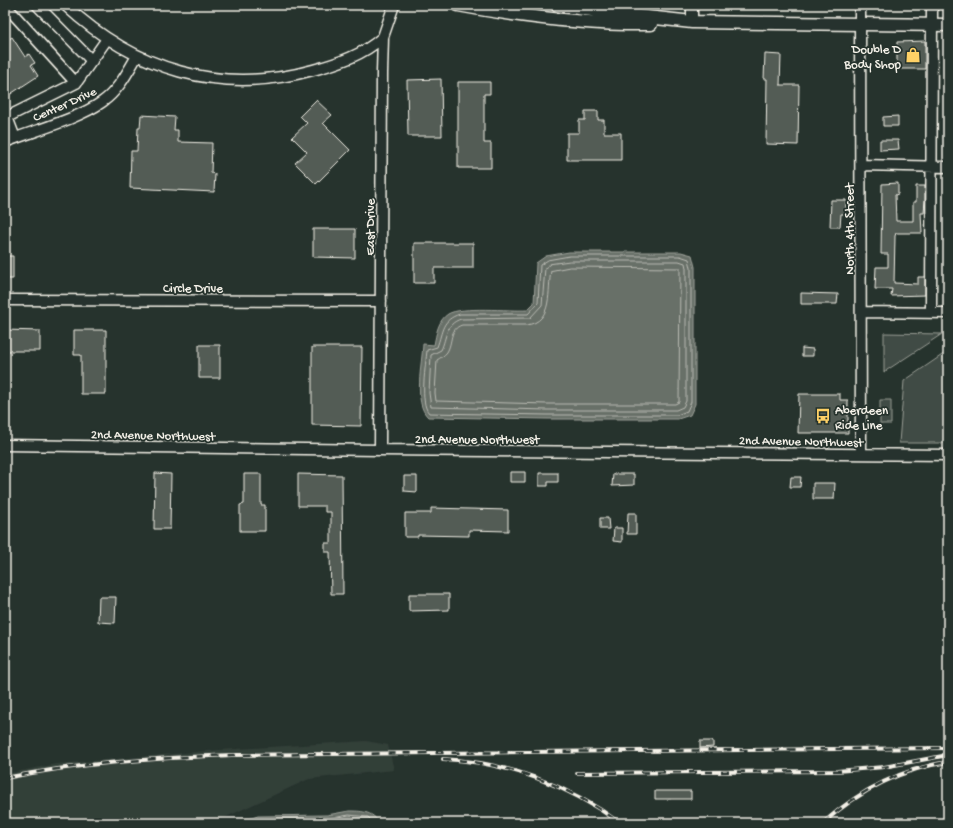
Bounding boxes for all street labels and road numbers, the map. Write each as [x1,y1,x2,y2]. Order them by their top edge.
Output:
street label: Center Drive [31,84,99,126]
street label: North 4th Street [843,182,858,275]
street label: East Drive [364,198,379,255]
street label: Circle Drive [163,282,223,297]
street label: 2nd Avenue Northwest [91,428,217,445]
street label: 2nd Avenue Northwest [415,433,541,448]
street label: 2nd Avenue Northwest [739,434,865,451]

